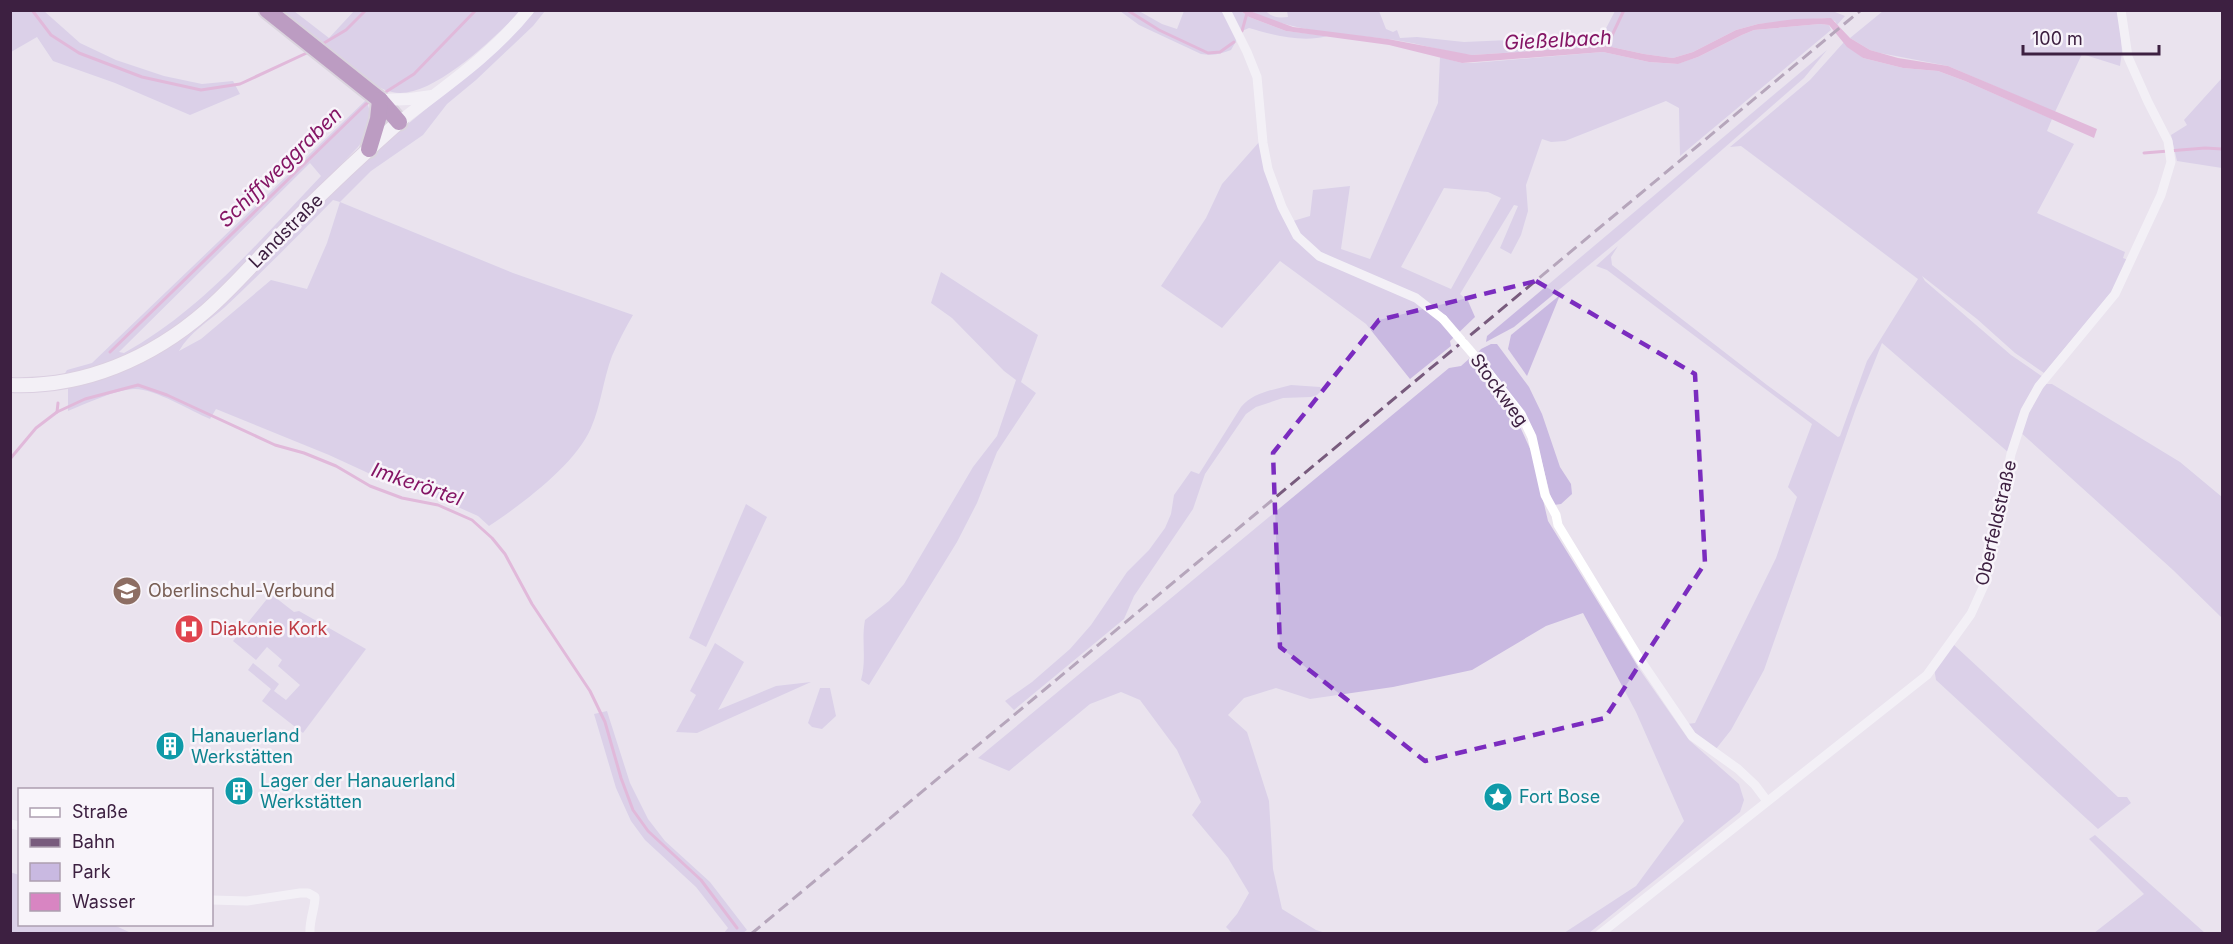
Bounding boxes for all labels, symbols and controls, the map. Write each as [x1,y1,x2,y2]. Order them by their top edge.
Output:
scale bar [2023,18,2160,56]
water label: Gießelbach [1504,25,1612,55]
text: 100 m [2032,28,2083,49]
water label: Schiffweggraben [213,102,347,232]
street label: Landstraße [244,189,327,272]
street label: Stockweg [1466,349,1533,430]
water label: Imkerörtel [368,457,466,511]
street label: Oberfeldstraße [1971,458,2020,588]
school or university icon: Oberlinschul-Verbund [111,575,143,607]
place label: Oberlinschul-Verbund [148,580,335,601]
hospital icon: Diakonie Kork [173,613,205,645]
place label: Diakonie Kork [210,618,328,639]
place label: Hanauerland Werkstätten [191,725,300,767]
building icon: Hanauerland Werkstätten [154,730,186,762]
place label: Lager der Hanauerland Werkstätten [260,770,456,812]
building icon: Lager der Hanauerland Werkstätten [223,775,255,807]
place icon: Fort Bose [1482,781,1514,813]
place label: Fort Bose [1519,786,1600,807]
legend [18,788,213,926]
text: Straße [72,801,128,822]
text: Bahn [72,831,115,852]
text: Park [72,861,111,882]
text: Wasser [72,891,135,912]

